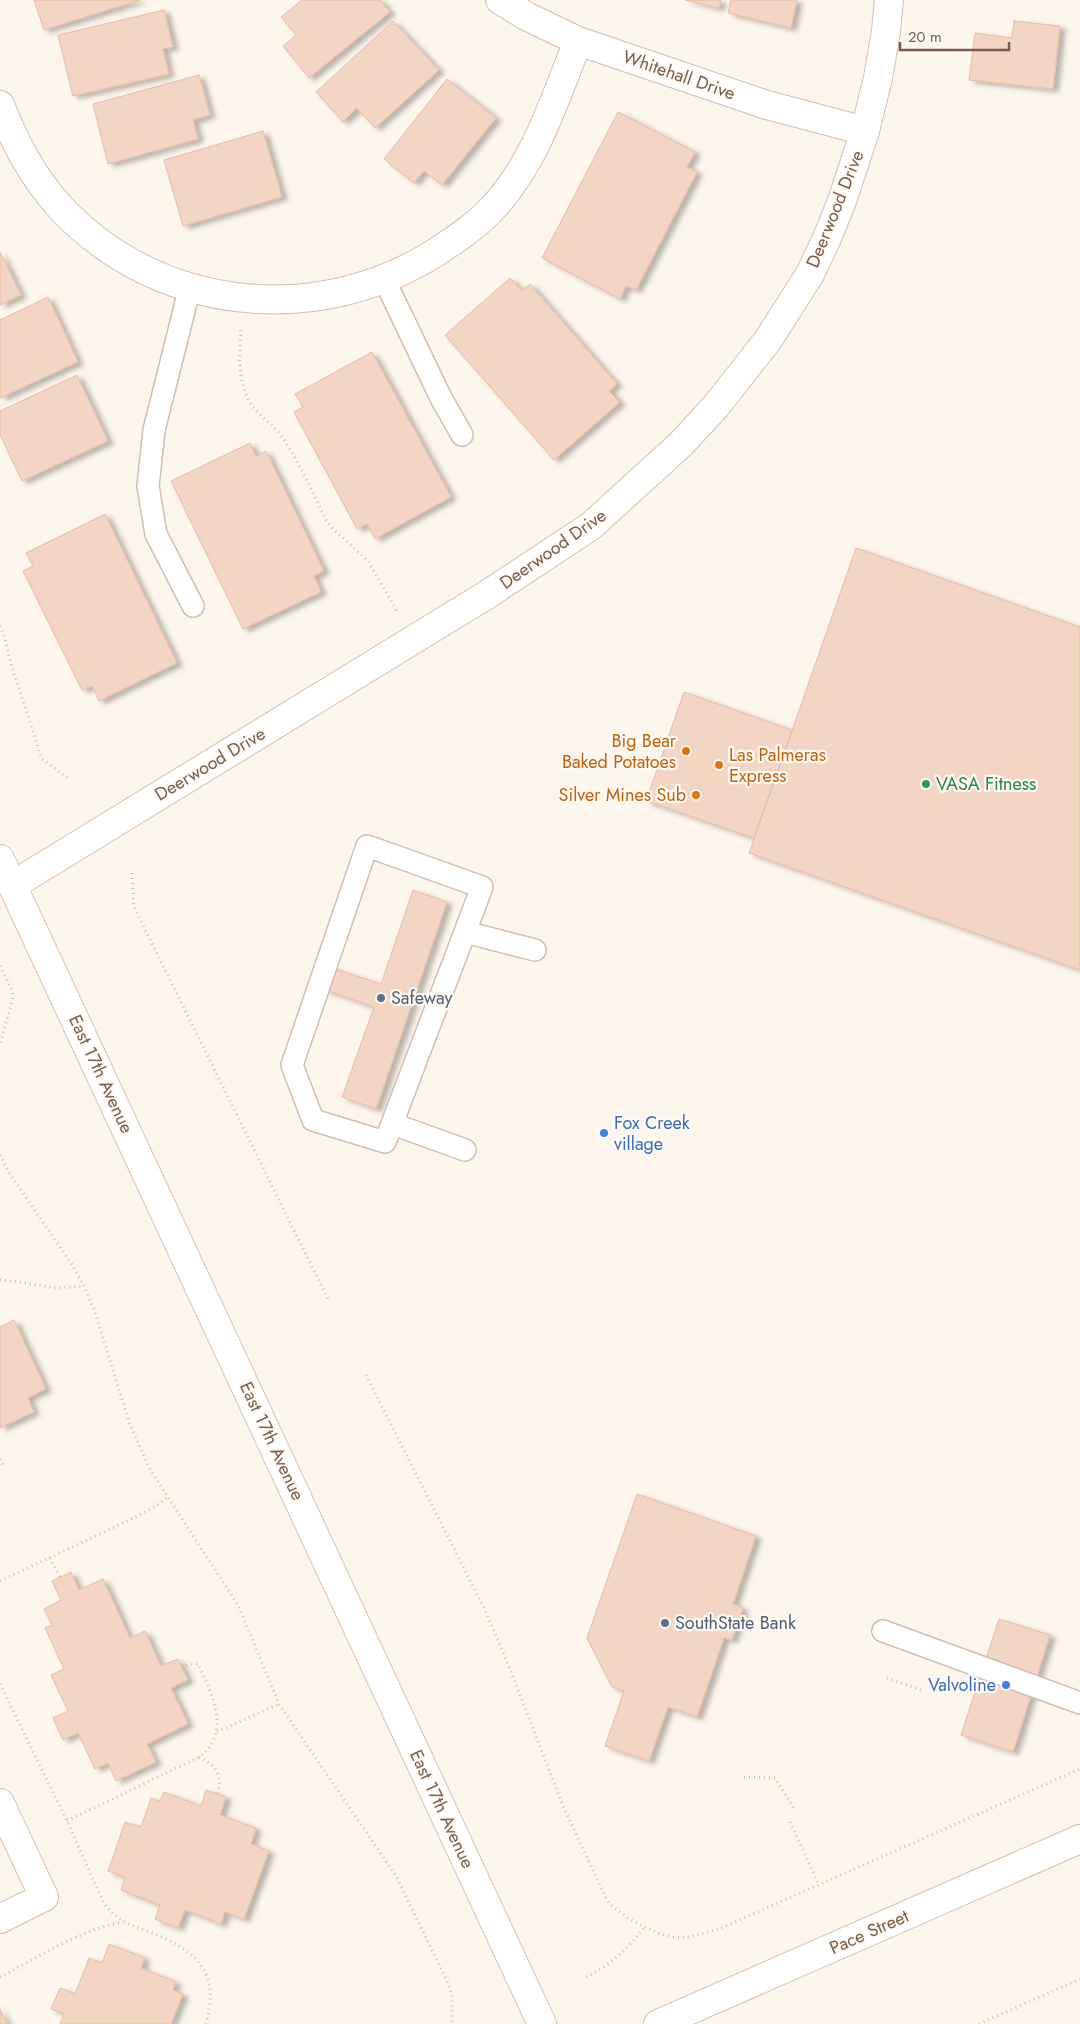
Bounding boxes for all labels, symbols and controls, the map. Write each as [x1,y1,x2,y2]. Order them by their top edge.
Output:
scale bar [900,20,1009,52]
text: 20 m [908,26,942,48]
street label: Whitehall Drive [619,44,739,106]
street label: Deerwood Drive [800,146,870,272]
street label: Deerwood Drive [494,503,612,595]
street label: Deerwood Drive [150,721,270,807]
place label: Big Bear Baked Potatoes [562,728,677,775]
place label: Las Palmeras Express [729,742,826,789]
marker: Big Bear Baked Potatoes [680,745,692,757]
marker: Las Palmeras Express [713,759,725,771]
place label: VASA Fitness [936,771,1036,797]
marker: VASA Fitness [920,778,932,790]
place label: Silver Mines Sub [559,782,686,808]
marker: Silver Mines Sub [690,789,702,801]
place label: Safeway [391,985,452,1011]
marker: Safeway [375,992,387,1004]
street label: East 17th Avenue [62,1010,140,1138]
place label: Fox Creek village [614,1110,690,1157]
marker: Fox Creek village [598,1127,610,1139]
street label: East 17th Avenue [233,1377,311,1505]
place label: SouthState Bank [675,1610,796,1636]
marker: SouthState Bank [659,1617,671,1629]
place label: Valvoline [928,1672,996,1698]
marker: Valvoline [1000,1679,1012,1691]
street label: East 17th Avenue [403,1745,481,1873]
street label: Pace Street [825,1903,913,1961]

